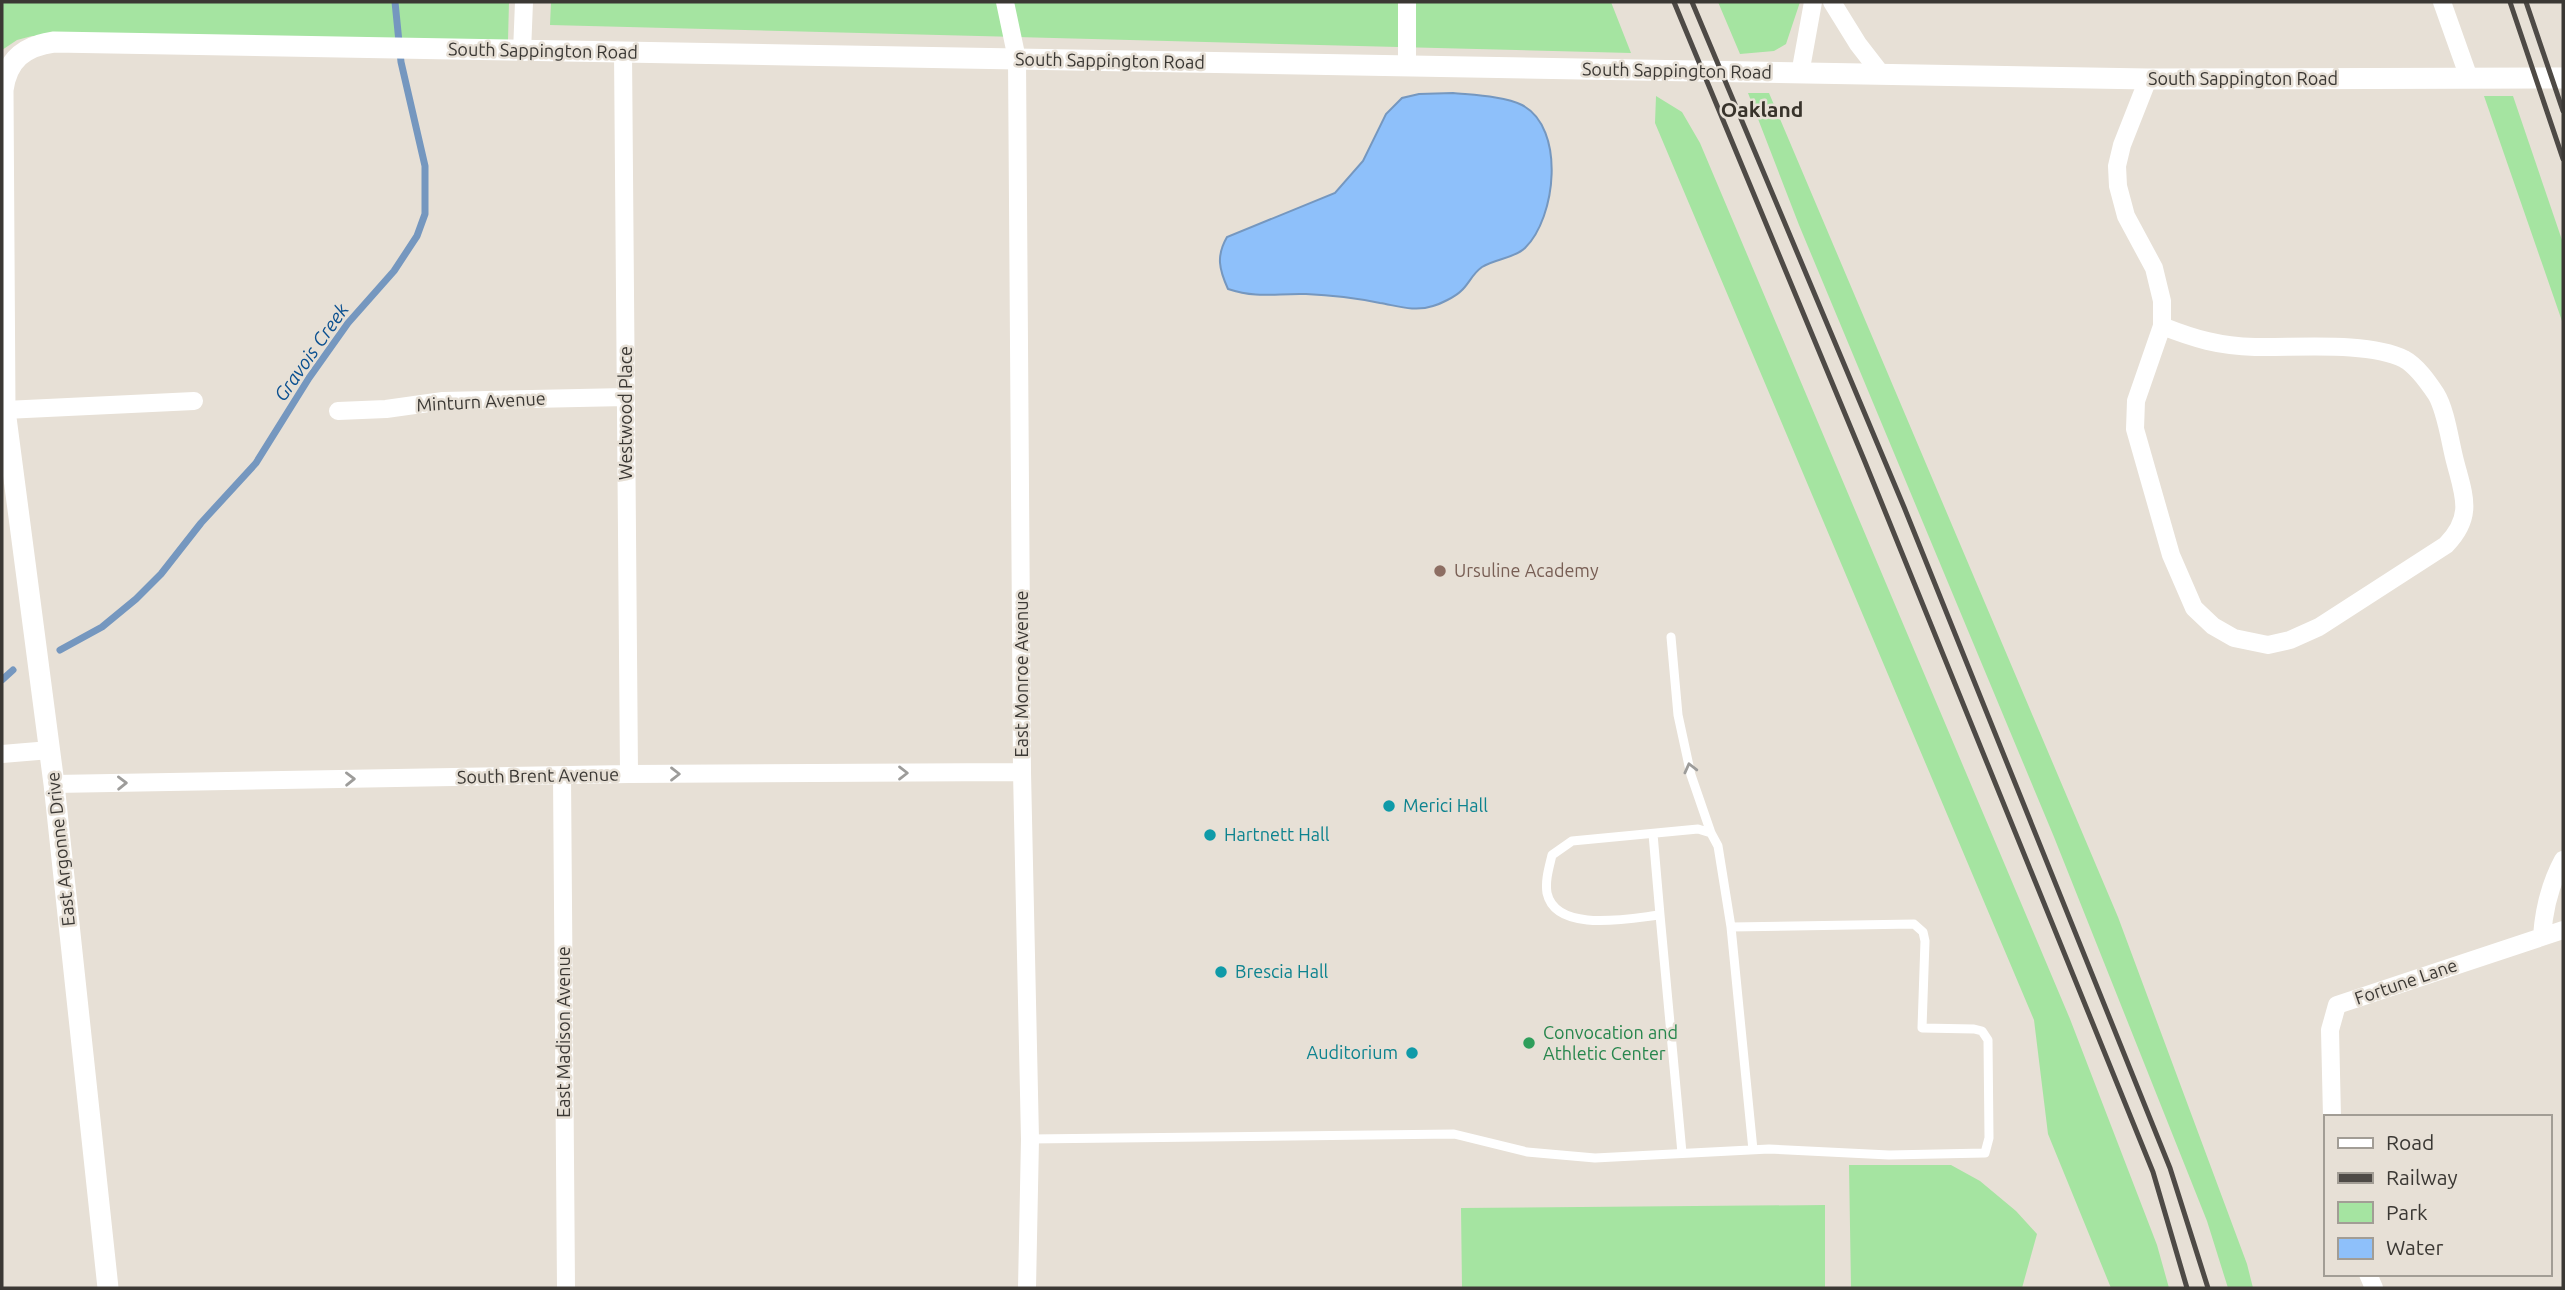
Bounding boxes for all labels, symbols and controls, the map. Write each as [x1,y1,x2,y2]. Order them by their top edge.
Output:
street label: South Sappington Road [448,38,638,62]
street label: South Sappington Road [1015,48,1205,72]
street label: South Sappington Road [1582,58,1772,82]
street label: South Sappington Road [2148,68,2338,88]
district label: Oakland [1721,97,1803,121]
water label: Gravois Creek [269,299,353,405]
street label: Westwood Place [615,346,635,480]
street label: Minturn Avenue [416,388,546,414]
place label: Ursuline Academy [1454,560,1599,580]
marker: Ursuline Academy [1432,563,1448,579]
street label: East Monroe Avenue [1011,591,1031,757]
one-way arrow [1684,762,1698,774]
street label: South Brent Avenue [457,764,619,786]
one-way arrow [898,765,909,781]
one-way arrow [671,766,681,782]
street label: East Argonne Drive [42,771,78,927]
one-way arrow [345,771,356,787]
one-way arrow [117,775,128,790]
place label: Merici Hall [1403,795,1488,815]
marker: Merici Hall [1381,798,1397,814]
place label: Hartnett Hall [1224,824,1330,844]
marker: Hartnett Hall [1202,827,1218,843]
street label: East Madison Avenue [553,946,573,1118]
street label: Fortune Lane [2352,954,2460,1008]
place label: Brescia Hall [1235,961,1329,981]
marker: Brescia Hall [1213,964,1229,980]
place label: Convocation and Athletic Center [1543,1022,1678,1063]
marker: Convocation and Athletic Center [1521,1035,1537,1051]
place label: Auditorium [1307,1042,1398,1062]
marker: Auditorium [1404,1045,1420,1061]
legend [2324,1115,2551,1276]
text: Road [2386,1130,2434,1154]
text: Railway [2386,1165,2458,1189]
text: Park [2386,1200,2428,1224]
text: Water [2386,1235,2444,1259]

